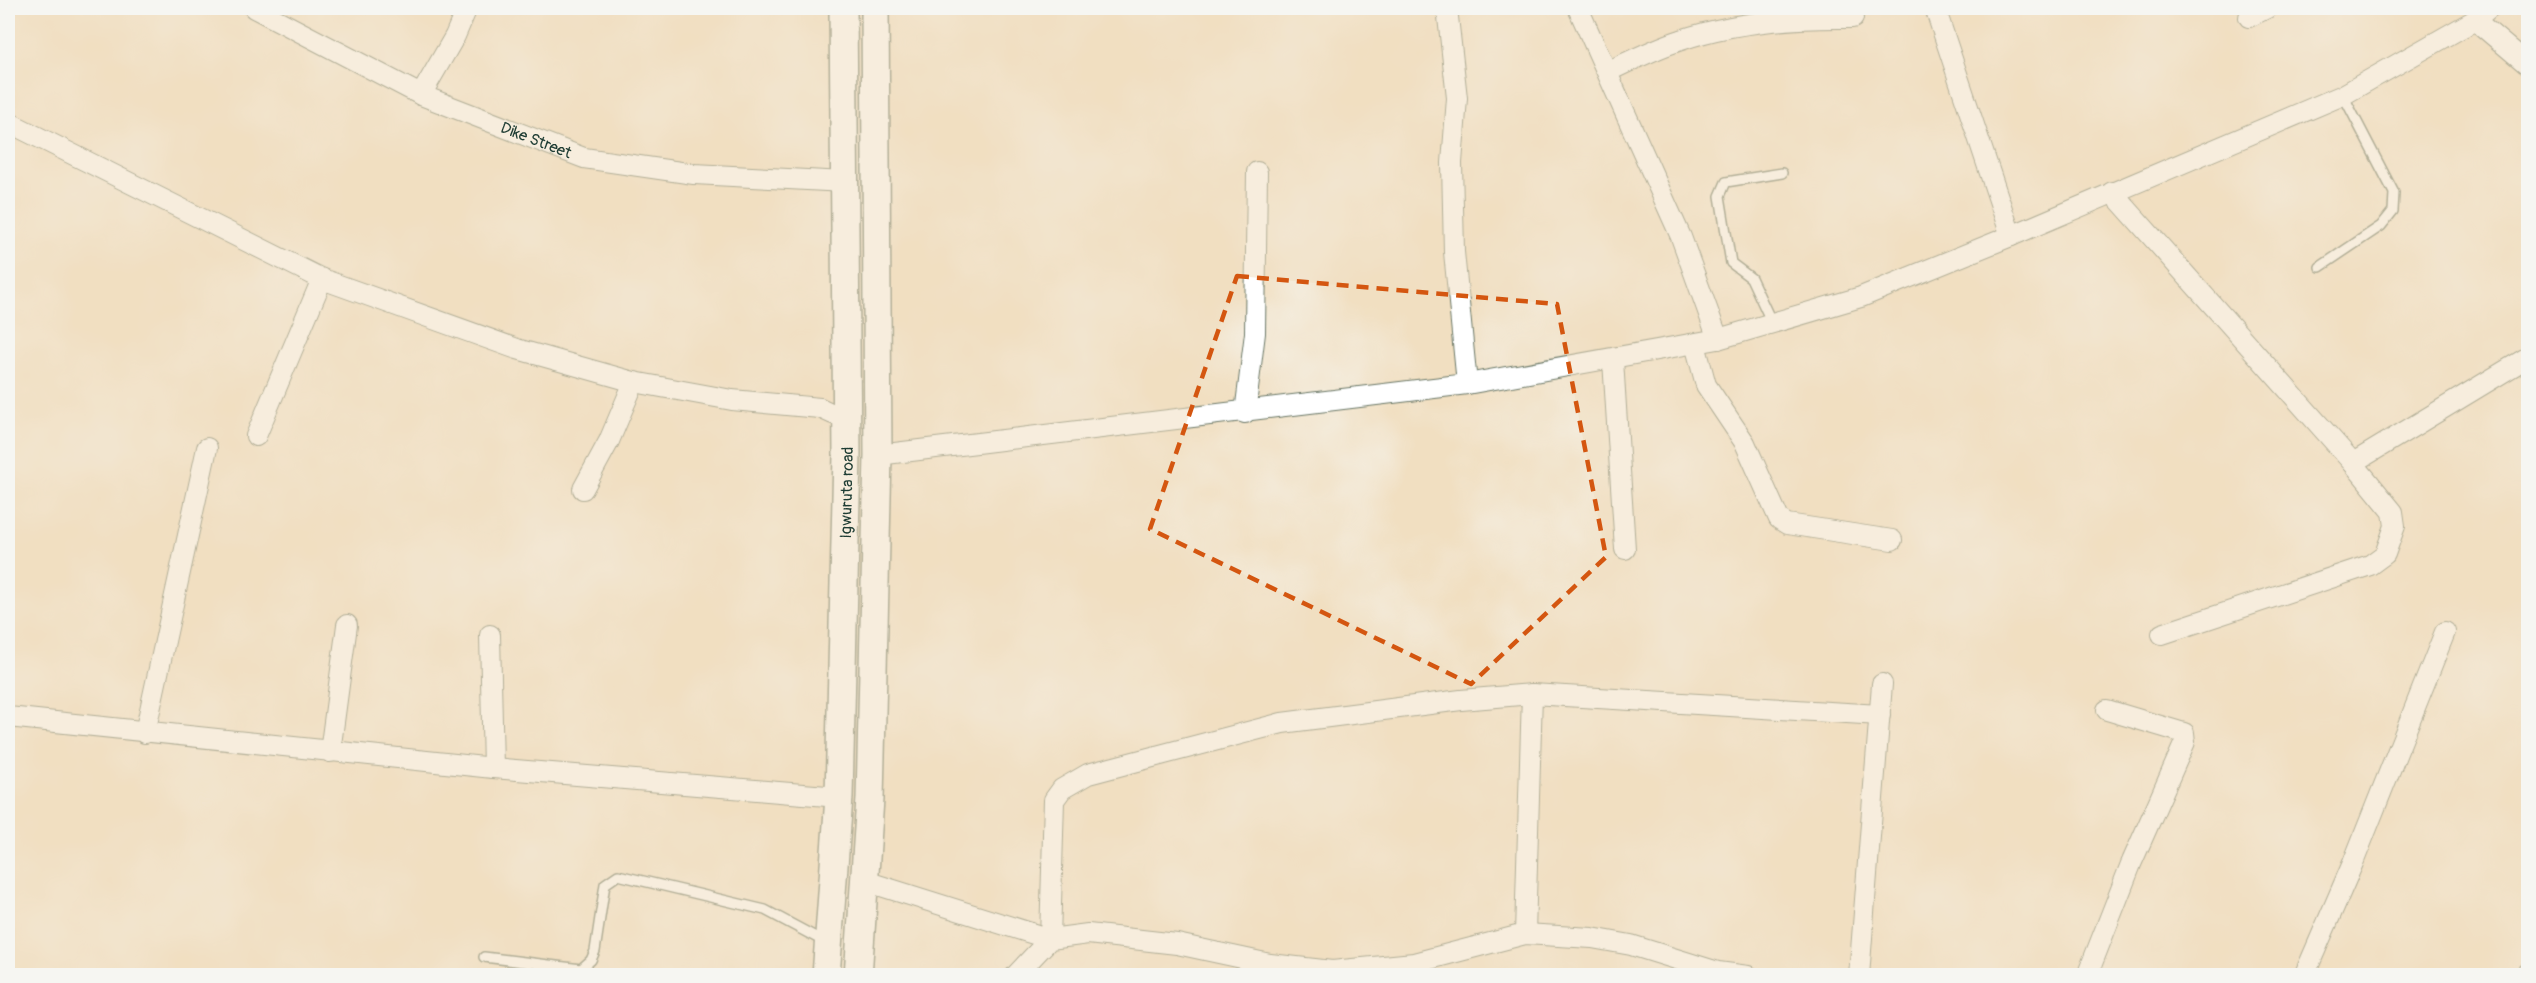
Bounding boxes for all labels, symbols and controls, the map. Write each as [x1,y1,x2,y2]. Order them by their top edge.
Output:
street label: Dike Street [498,118,575,163]
street label: Igwuruta road [836,447,858,539]

